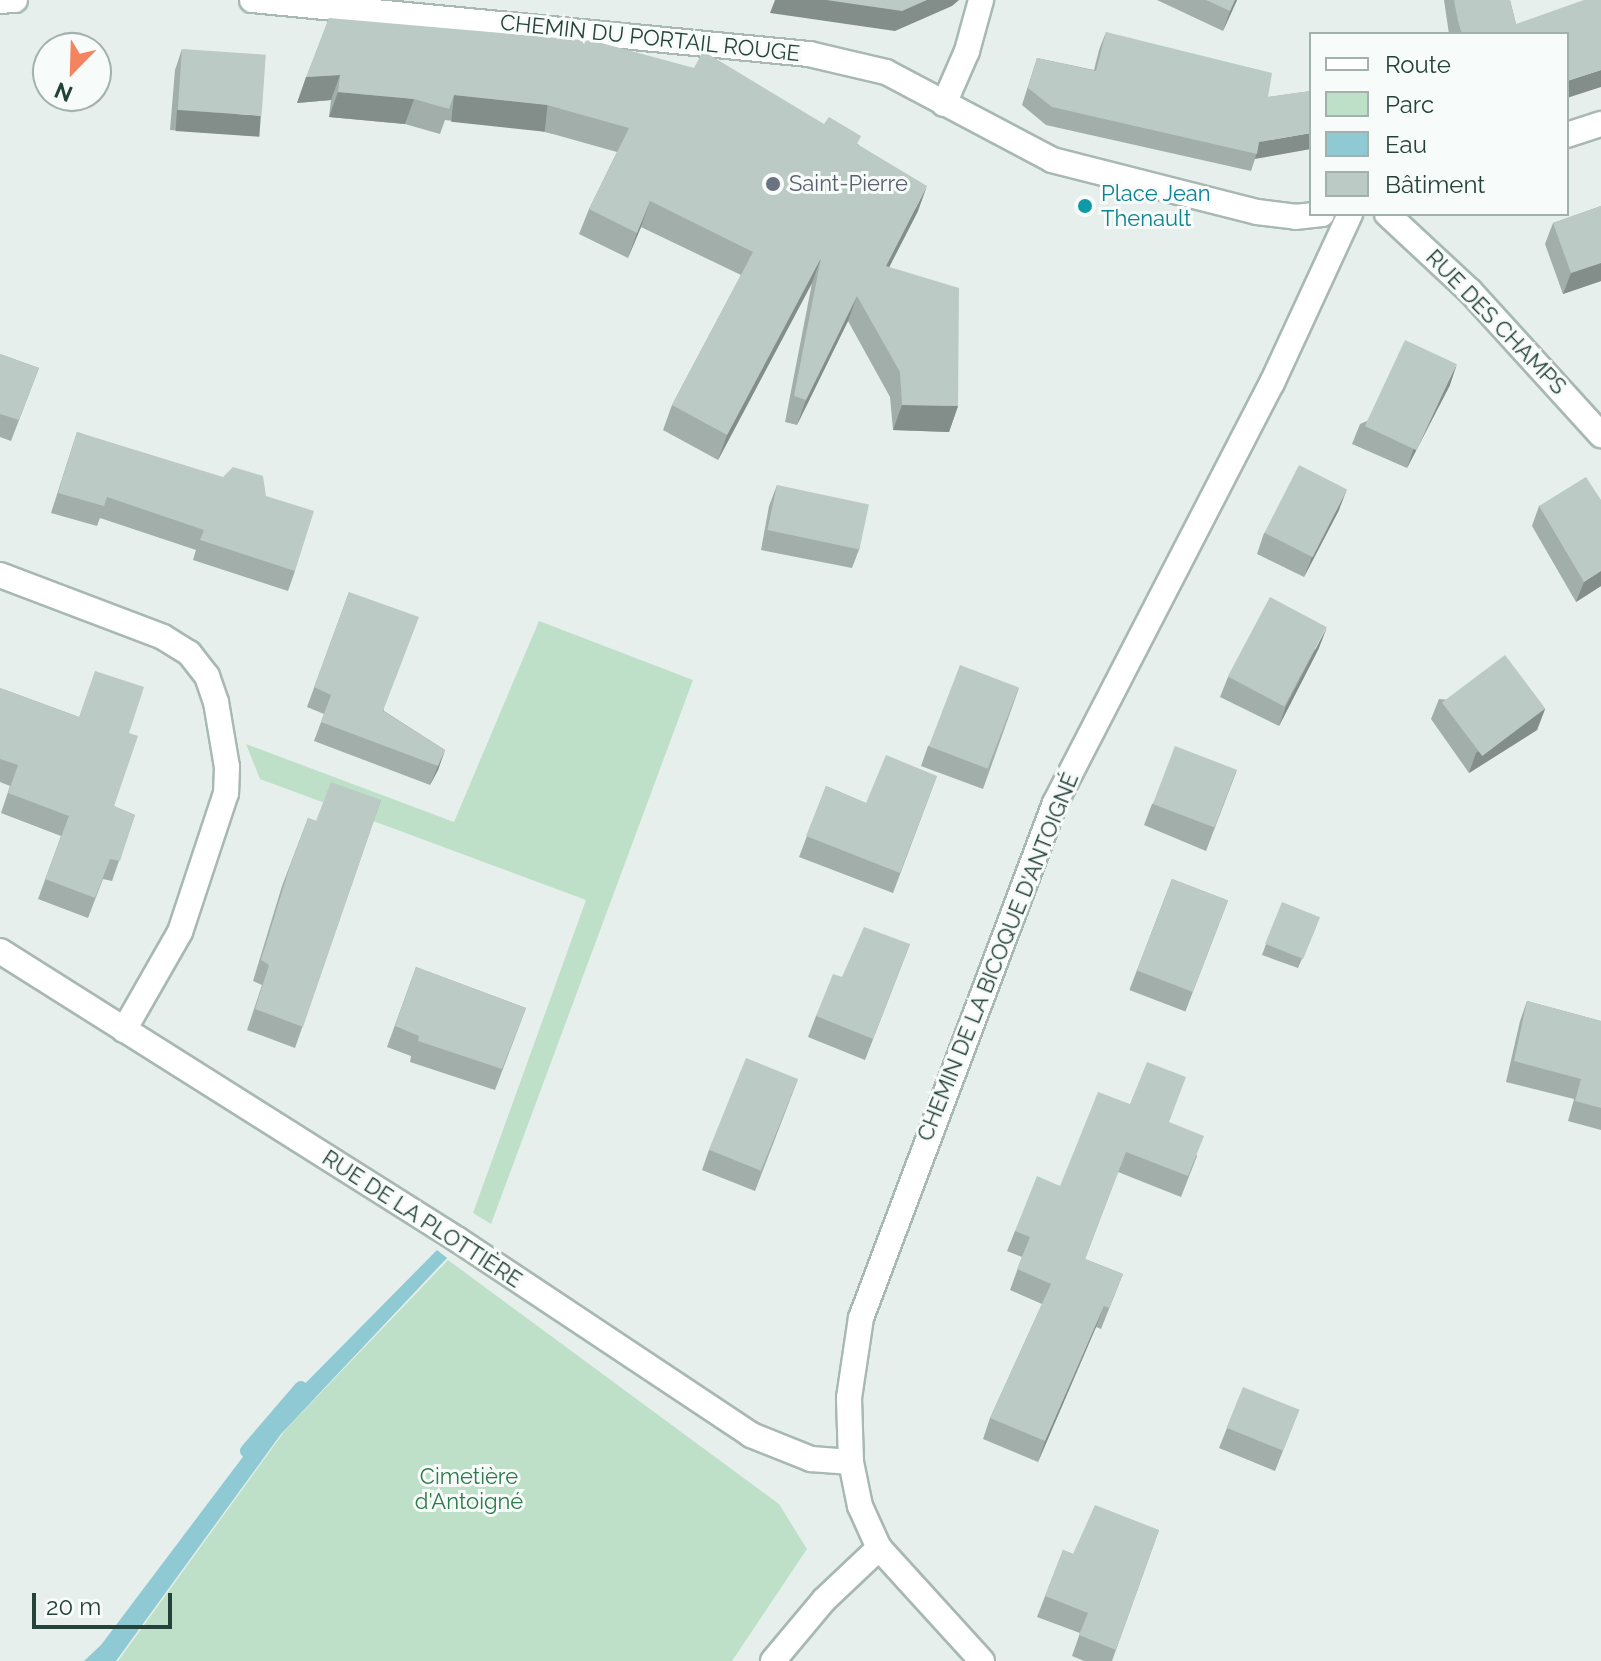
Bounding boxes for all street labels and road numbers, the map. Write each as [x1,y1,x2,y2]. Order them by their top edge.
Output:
street label: CHEMIN DU PORTAIL ROUGE [499,9,801,67]
street label: RUE DES CHAMPS [1420,244,1572,400]
street label: CHEMIN DE LA BICOQUE D'ANTOIGNÉ [912,769,1084,1145]
street label: RUE DE LA PLOTTIÈRE [317,1144,527,1294]

